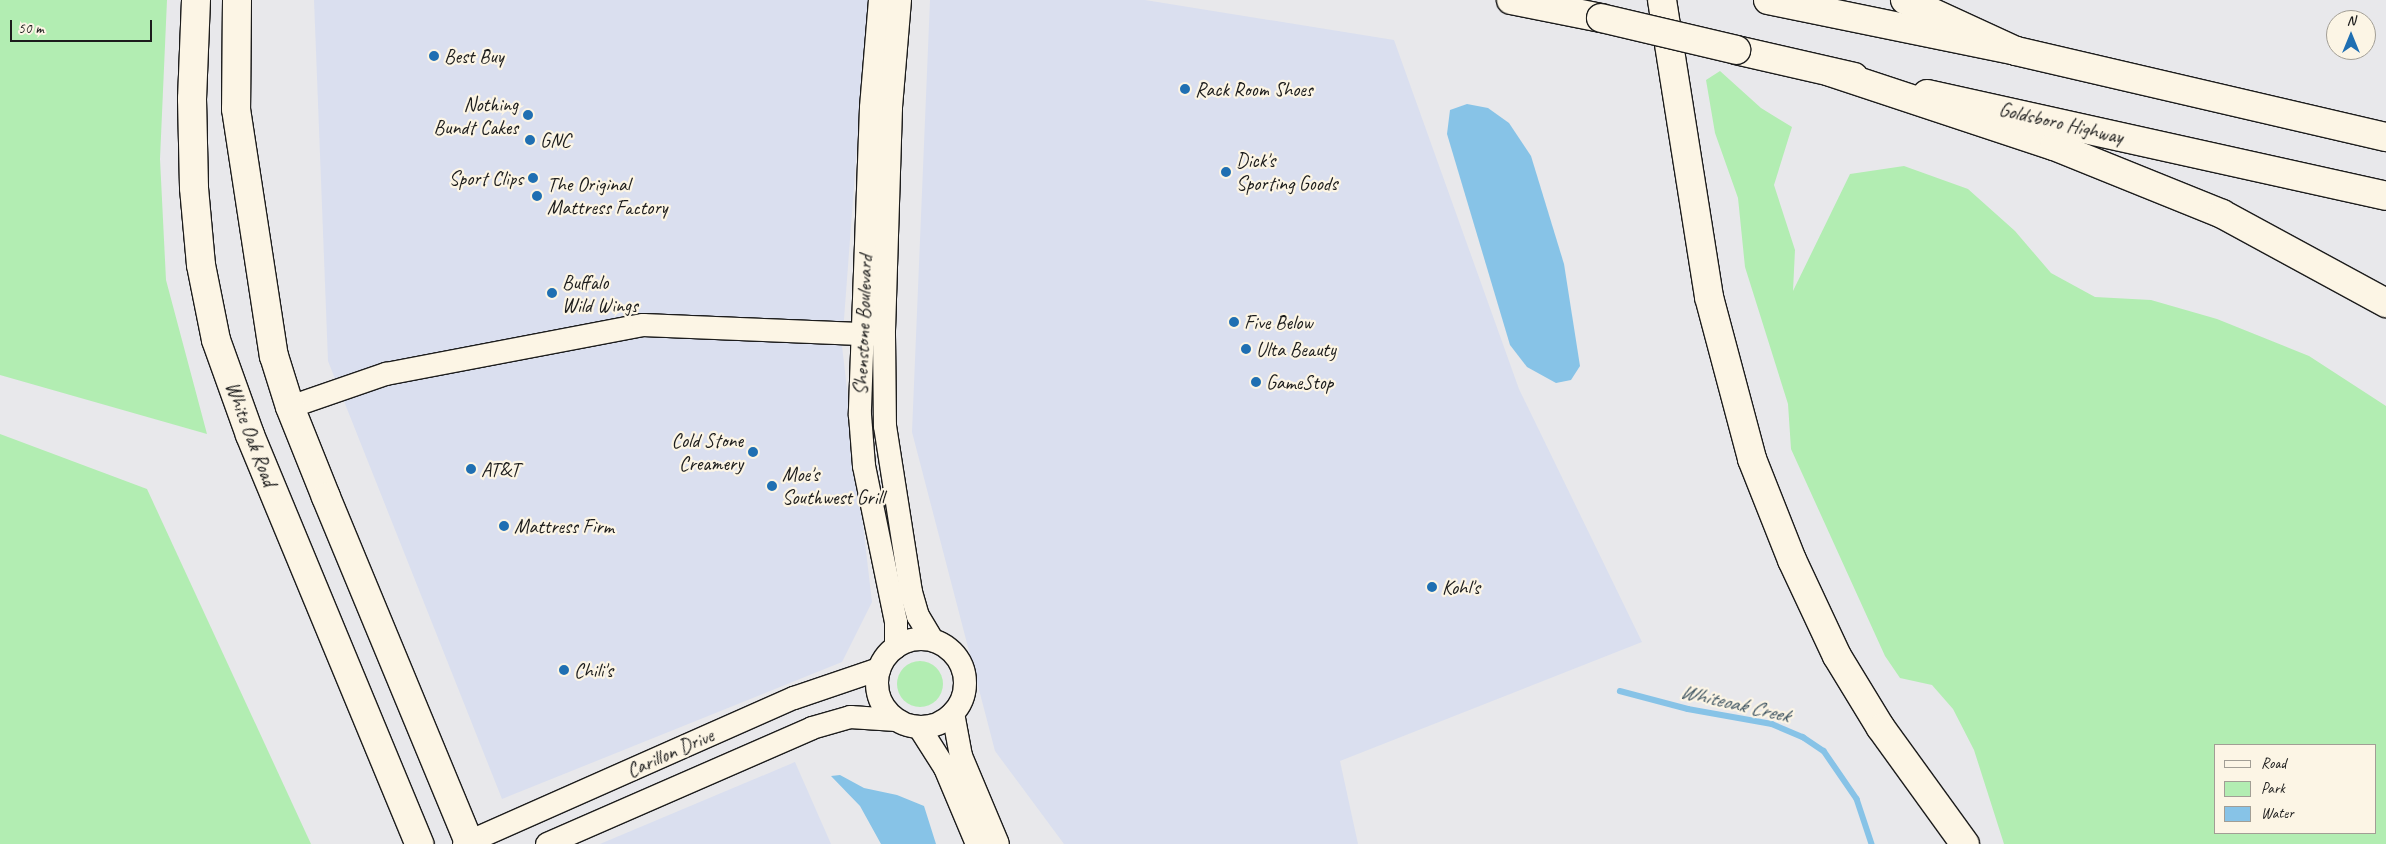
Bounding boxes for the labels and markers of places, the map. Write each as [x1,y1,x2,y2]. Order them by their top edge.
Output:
place label: Best Buy [444,44,504,68]
marker: Best Buy [428,50,440,62]
place label: Rack Room Shoes [1195,77,1314,101]
marker: Rack Room Shoes [1179,83,1191,95]
place label: Nothing Bundt Cakes [433,92,518,139]
marker: Nothing Bundt Cakes [522,109,534,121]
place label: GNC [540,128,571,152]
marker: GNC [524,134,536,146]
place label: Dick's Sporting Goods [1236,148,1337,195]
place label: Sport Clips [449,166,523,190]
marker: Dick's Sporting Goods [1220,166,1232,178]
marker: Sport Clips [527,172,539,184]
place label: The Original Mattress Factory [547,173,668,220]
marker: The Original Mattress Factory [531,190,543,202]
place label: Buffalo Wild Wings [562,270,638,317]
marker: Buffalo Wild Wings [546,287,558,299]
place label: Five Below [1244,310,1313,334]
marker: Five Below [1228,316,1240,328]
place label: Ulta Beauty [1256,337,1336,361]
marker: Ulta Beauty [1240,343,1252,355]
place label: GameStop [1266,370,1333,394]
marker: GameStop [1250,376,1262,388]
place label: Cold Stone Creamery [671,429,743,476]
marker: Cold Stone Creamery [747,446,759,458]
place label: AT&T [481,457,520,481]
place label: Moe's Southwest Grill [782,462,884,509]
marker: AT&T [465,463,477,475]
marker: Moe's Southwest Grill [766,480,778,492]
place label: Mattress Firm [514,514,615,538]
marker: Mattress Firm [498,520,510,532]
place label: Kohl's [1442,575,1480,599]
marker: Kohl's [1426,581,1438,593]
place label: Chili's [574,658,613,682]
marker: Chili's [558,664,570,676]

